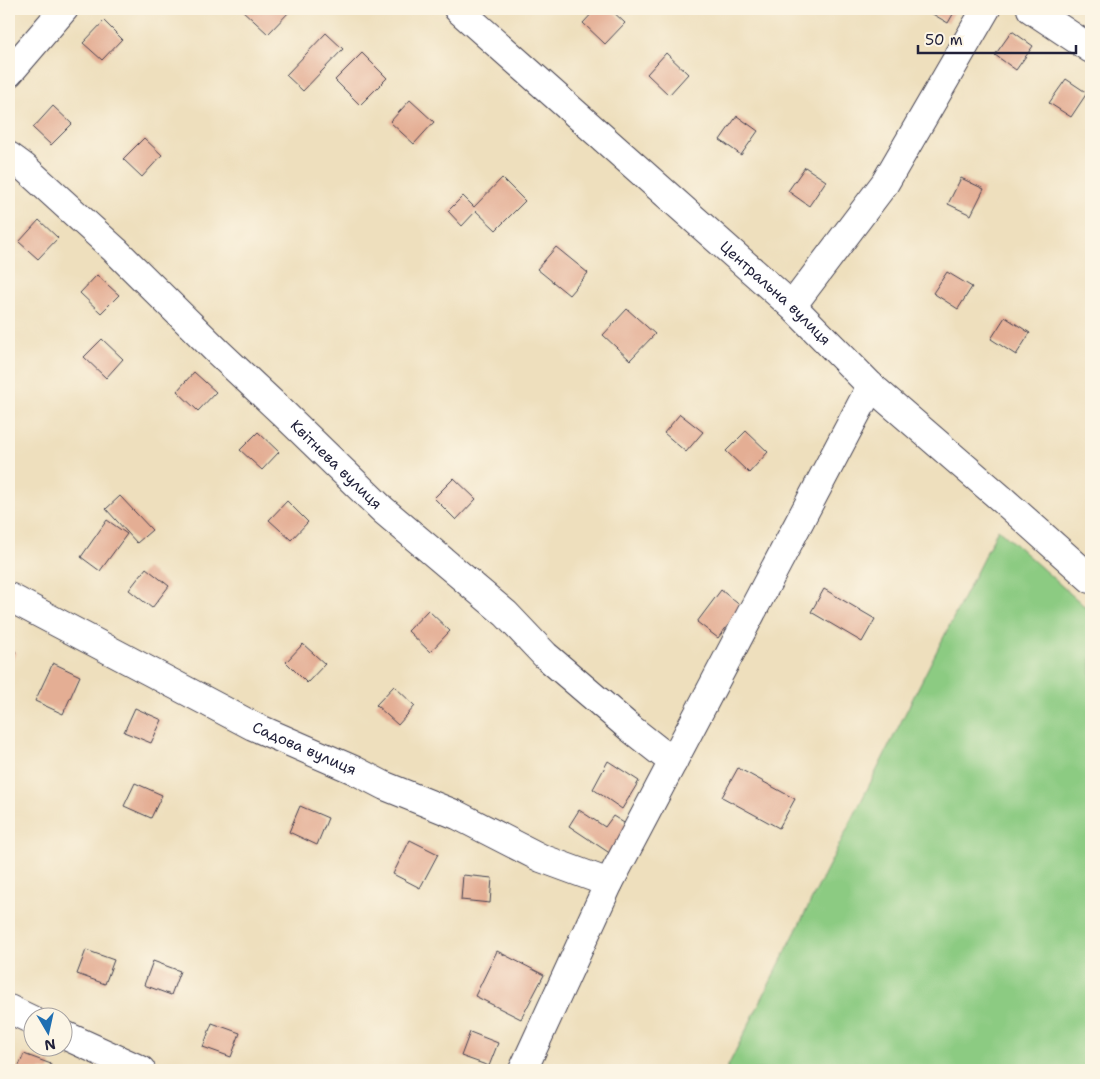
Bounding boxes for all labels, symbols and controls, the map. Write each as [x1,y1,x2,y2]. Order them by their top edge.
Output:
scale bar [918,22,1075,54]
text: 50 m [925,30,963,50]
street label: Центральна вулиця [716,237,835,350]
street label: Квітнева вулиця [286,415,386,514]
street label: Садова вулиця [249,717,359,780]
north arrow [22,1006,72,1056]
text: N [43,1035,57,1055]

